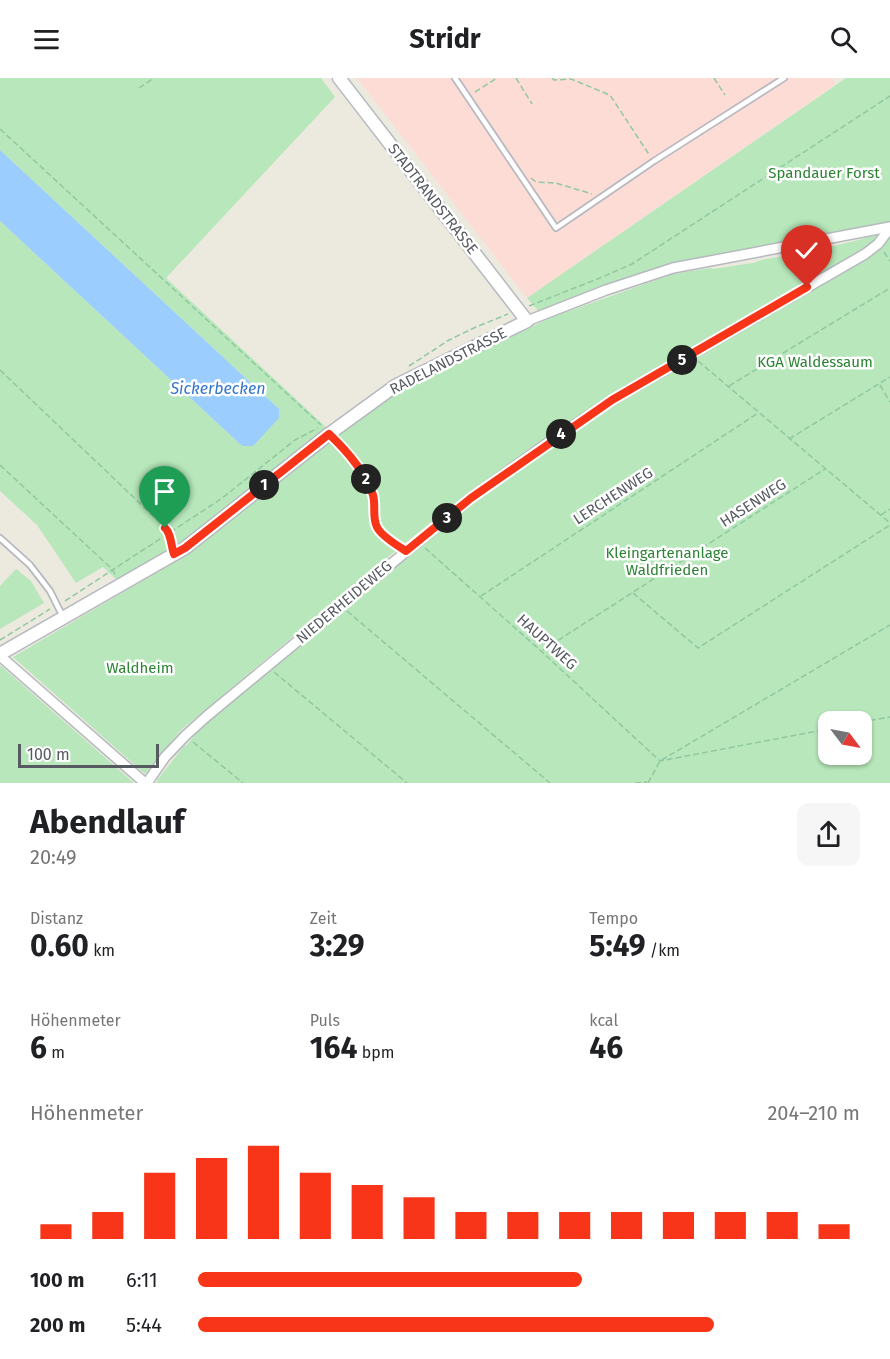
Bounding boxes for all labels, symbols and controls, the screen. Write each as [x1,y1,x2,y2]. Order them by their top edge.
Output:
icon: menu [30,23,63,56]
text: Stridr [409,23,481,55]
icon: search [827,23,860,56]
street label: STADTRANDSTRASSE [384,140,482,258]
park label: Spandauer Forst [768,164,880,182]
pin [781,225,832,287]
icon: check [790,234,823,267]
street label: RADELANDSTRASSE [387,324,509,398]
pin: 5 [667,345,697,375]
text: 5 [678,350,686,369]
park label: KGA Waldessaum [757,353,873,371]
water label: Sickerbecken [169,379,266,398]
pin: 4 [546,419,576,449]
text: 4 [556,424,566,443]
pin: 2 [351,464,381,494]
street label: LERCHENWEG [570,464,656,528]
pin [139,466,190,528]
text: 2 [362,469,370,488]
pin: 1 [249,470,279,500]
icon: arrive [148,475,181,508]
text: 1 [260,475,268,494]
street label: HASENWEG [717,475,789,531]
pin: 3 [432,503,462,533]
text: 3 [443,508,451,527]
park label: Kleingartenanlage Waldfrieden [606,544,729,579]
street label: NIEDERHEIDEWEG [292,557,396,647]
street label: HAUPTWEG [513,610,581,674]
park label: Waldheim [106,659,174,677]
north arrow [818,711,872,765]
map controls [818,711,872,765]
scale bar [18,741,159,768]
text: 100 m [27,745,70,764]
text: Abendlauf [30,802,185,842]
button: share [797,803,860,866]
text: 20:49 [30,845,77,869]
text: Distanz [30,909,83,928]
text: Zeit [310,909,337,928]
text: Tempo [589,909,638,928]
text: 0.60 [30,928,89,964]
text: 3:29 [310,928,364,964]
text: 5:49 [589,928,646,964]
text: km [89,941,115,960]
text: /km [646,941,680,960]
text: Höhenmeter [30,1011,121,1030]
text: Puls [310,1011,340,1030]
text: kcal [589,1011,618,1030]
text: 6 [30,1030,47,1066]
text: 164 [310,1030,357,1066]
text: 46 [589,1030,623,1066]
text: m [47,1043,65,1062]
text: bpm [357,1043,394,1062]
text: Höhenmeter [30,1101,143,1125]
text: 204–210 m [767,1101,860,1125]
text: 100 m [30,1268,84,1292]
text: 6:11 [126,1268,158,1292]
text: 200 m [30,1313,85,1337]
text: 5:44 [126,1313,162,1337]

